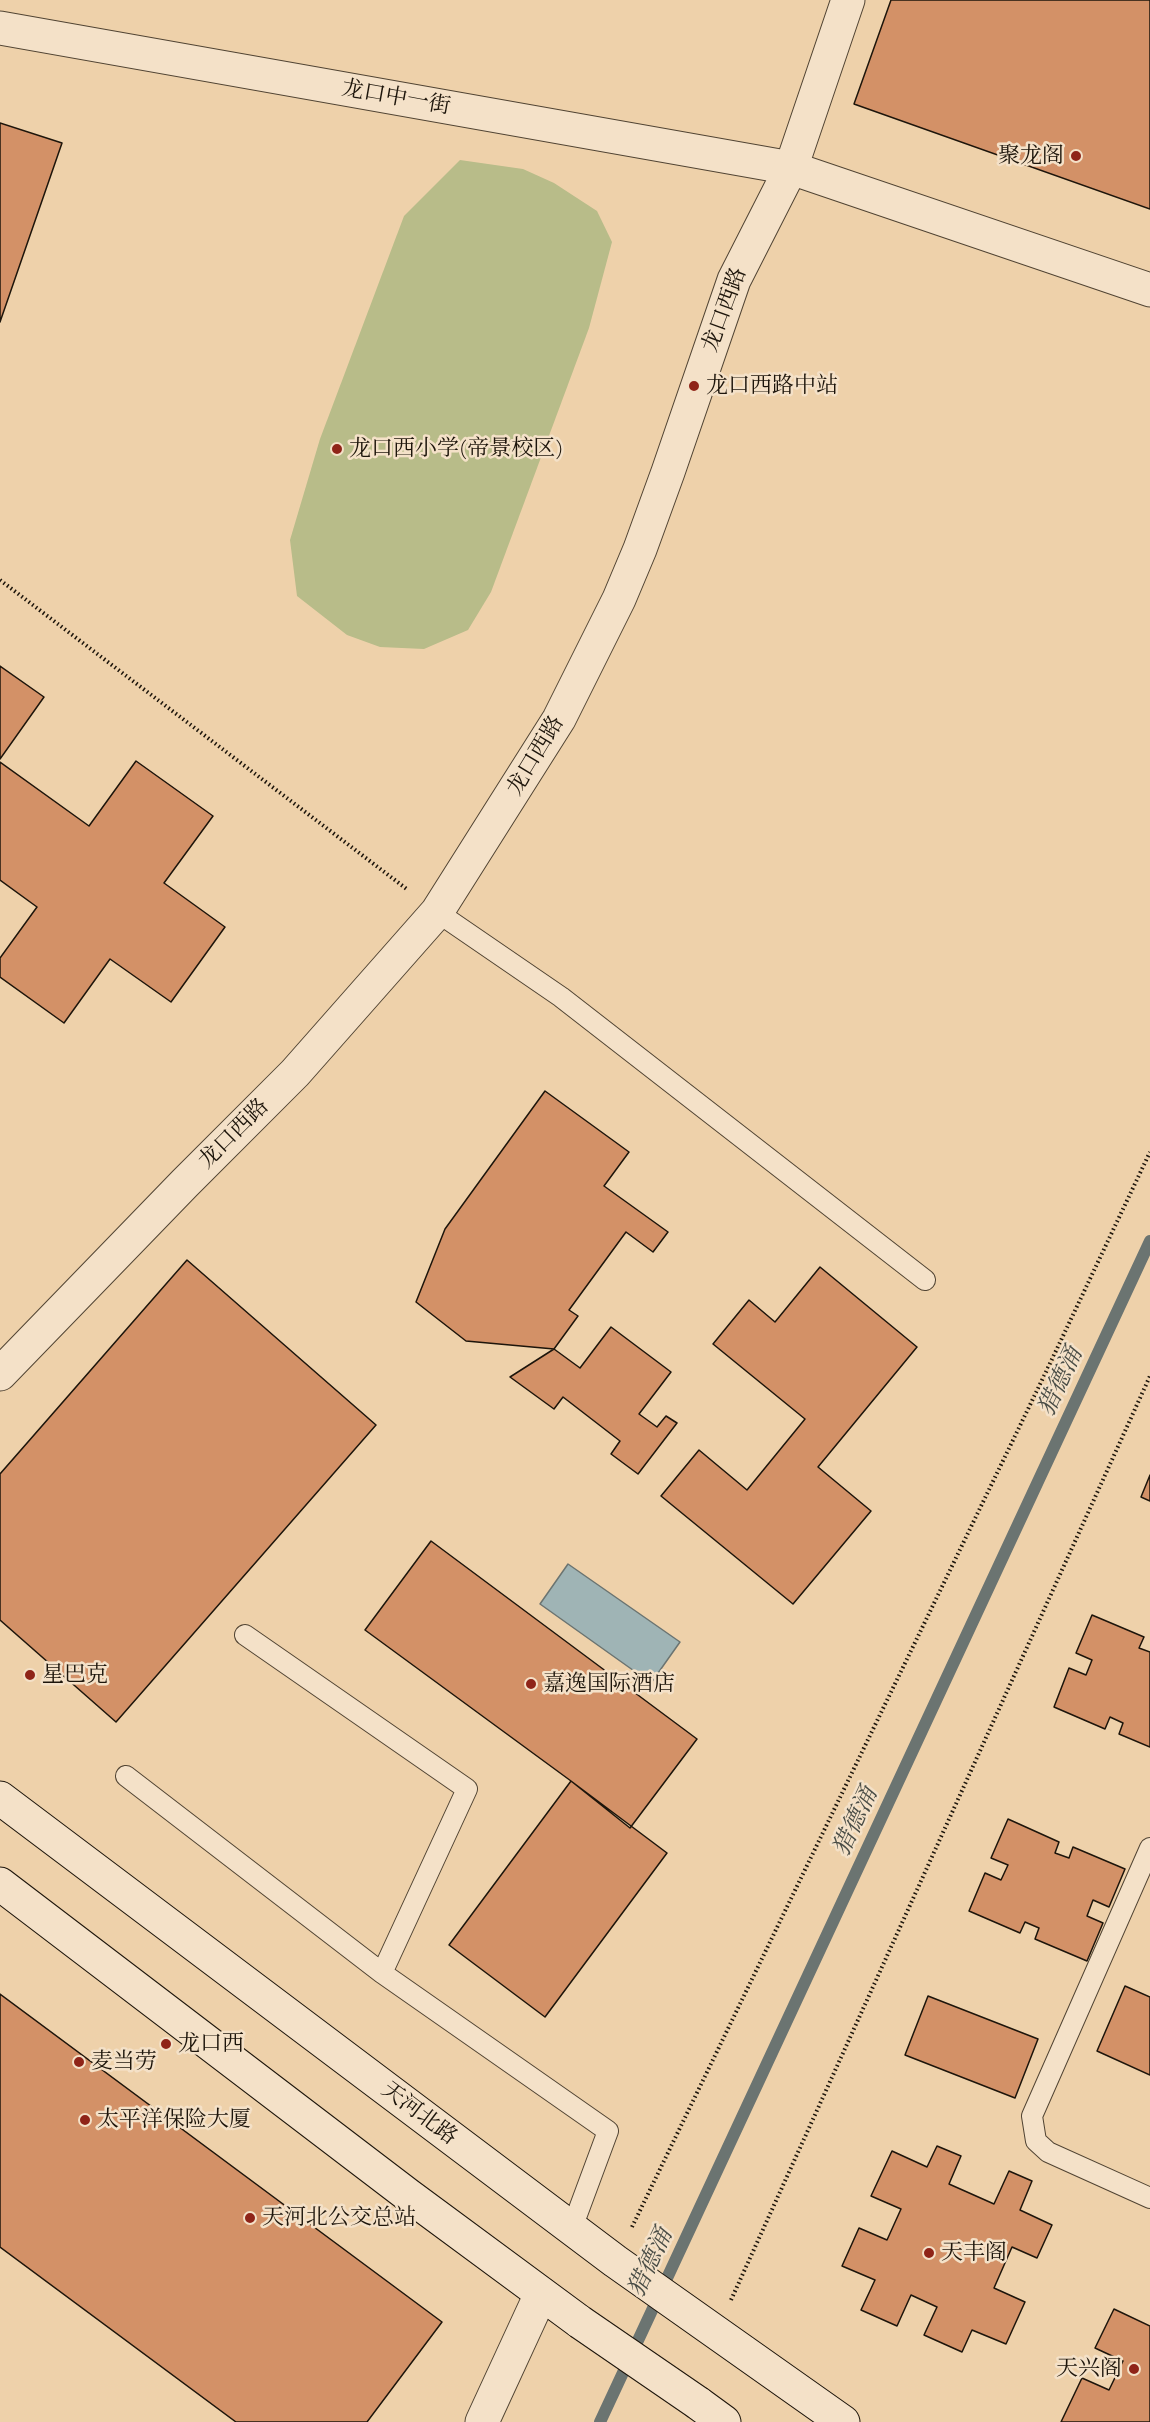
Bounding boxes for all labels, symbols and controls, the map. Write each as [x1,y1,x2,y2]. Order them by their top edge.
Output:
street label: 龙口中一街 [340,75,452,121]
place label: 聚龙阁 [998,143,1064,169]
marker: 聚龙阁 [1069,149,1083,163]
street label: 龙口西路 [698,264,752,356]
place label: 龙口西路中站 [706,373,838,399]
marker: 龙口西路中站 [687,379,701,393]
place label: 龙口西小学(帝景校区) [349,436,563,462]
marker: 龙口西小学(帝景校区) [330,442,344,456]
street label: 龙口西路 [502,711,570,801]
street label: 龙口西路 [194,1094,274,1174]
water label: 猎德涌 [1033,1343,1089,1421]
place label: 星巴克 [42,1662,108,1688]
marker: 星巴克 [23,1668,37,1682]
place label: 嘉逸国际酒店 [543,1671,675,1697]
marker: 嘉逸国际酒店 [524,1677,538,1691]
water label: 猎德涌 [828,1783,884,1861]
place label: 龙口西 [178,2031,244,2057]
marker: 龙口西 [159,2037,173,2051]
place label: 麦当劳 [91,2049,157,2075]
marker: 麦当劳 [72,2055,86,2069]
street label: 天河北路 [376,2077,462,2151]
place label: 太平洋保险大厦 [97,2107,251,2133]
marker: 太平洋保险大厦 [78,2113,92,2127]
place label: 天河北公交总站 [262,2205,416,2231]
marker: 天河北公交总站 [243,2211,257,2225]
water label: 猎德涌 [623,2224,679,2302]
place label: 天丰阁 [941,2240,1007,2266]
marker: 天丰阁 [922,2246,936,2260]
place label: 天兴阁 [1056,2356,1122,2382]
marker: 天兴阁 [1127,2362,1141,2376]

